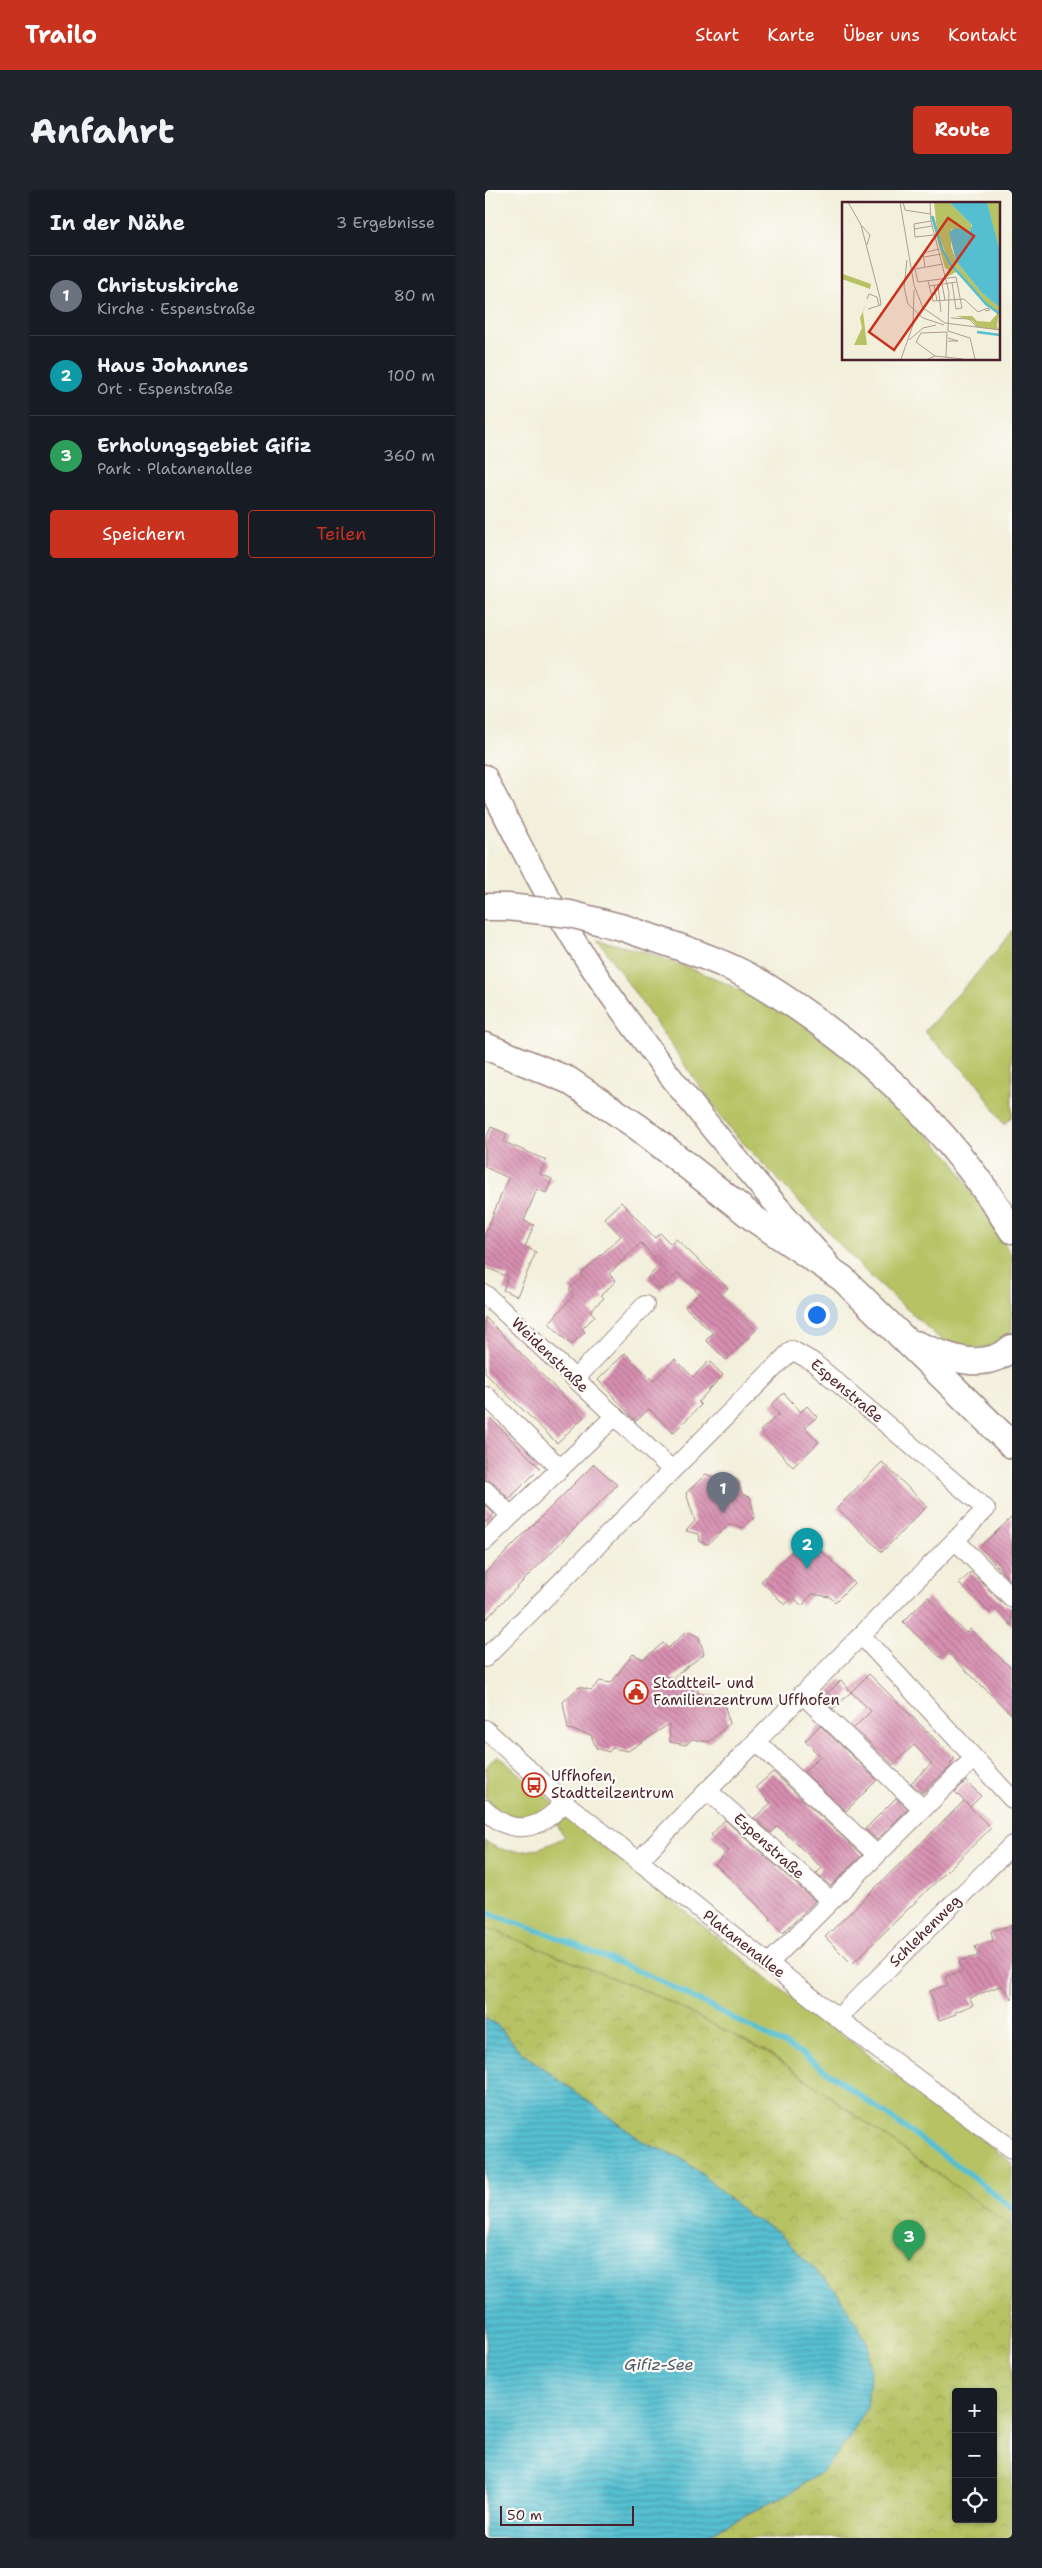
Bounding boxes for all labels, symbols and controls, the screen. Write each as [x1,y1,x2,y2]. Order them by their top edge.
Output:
text: Trailo [25,19,97,51]
text: Start [695,23,739,47]
text: Karte [767,23,815,47]
text: Über uns [843,23,920,47]
text: Kontakt [948,23,1017,47]
button: Route [913,106,1012,154]
text: Anfahrt [30,107,174,154]
inset map [842,202,999,360]
text: In der Nähe [50,209,185,237]
text: 3 Ergebnisse [336,212,435,233]
text: Christuskirche [97,273,239,298]
text: 1 [62,285,70,306]
text: 80 m [394,285,435,306]
text: Kirche · Espenstraße [97,298,255,319]
text: Haus Johannes [97,353,248,378]
text: 2 [60,365,72,386]
text: 100 m [387,365,435,386]
text: Ort · Espenstraße [97,378,233,399]
text: Erholungsgebiet Gifiz [97,433,311,458]
text: 3 [60,445,72,466]
text: 360 m [383,445,435,466]
text: Park · Platanenallee [97,458,253,479]
button: Speichern [50,510,238,558]
button: Teilen [248,510,435,558]
your location [804,1302,830,1328]
street label: Weidenstraße [507,1313,593,1397]
street label: Espenstraße [806,1355,888,1427]
pin: 1 [707,1472,739,1513]
pin: 2 [791,1528,823,1569]
place label: Stadtteil- und Familienzentrum Uffhofen [653,1673,840,1710]
public building icon: Stadtteil- und Familienzentrum Uffhofen [623,1679,649,1705]
place label: Uffhofen, Stadtteilzentrum [551,1766,674,1803]
bus stop icon: Uffhofen, Stadtteilzentrum [521,1772,547,1798]
street label: Espenstraße [729,1809,809,1883]
street label: Schlehenweg [885,1891,965,1971]
street label: Platanenallee [699,1906,789,1982]
pin: 3 [893,2220,925,2261]
water label: Gifiz-See [624,2354,694,2375]
map controls [952,2388,997,2523]
button: + [952,2388,997,2433]
button: − [952,2433,997,2478]
button: locate [952,2478,997,2523]
scale bar [500,2503,634,2526]
text: 50 m [507,2506,542,2524]

